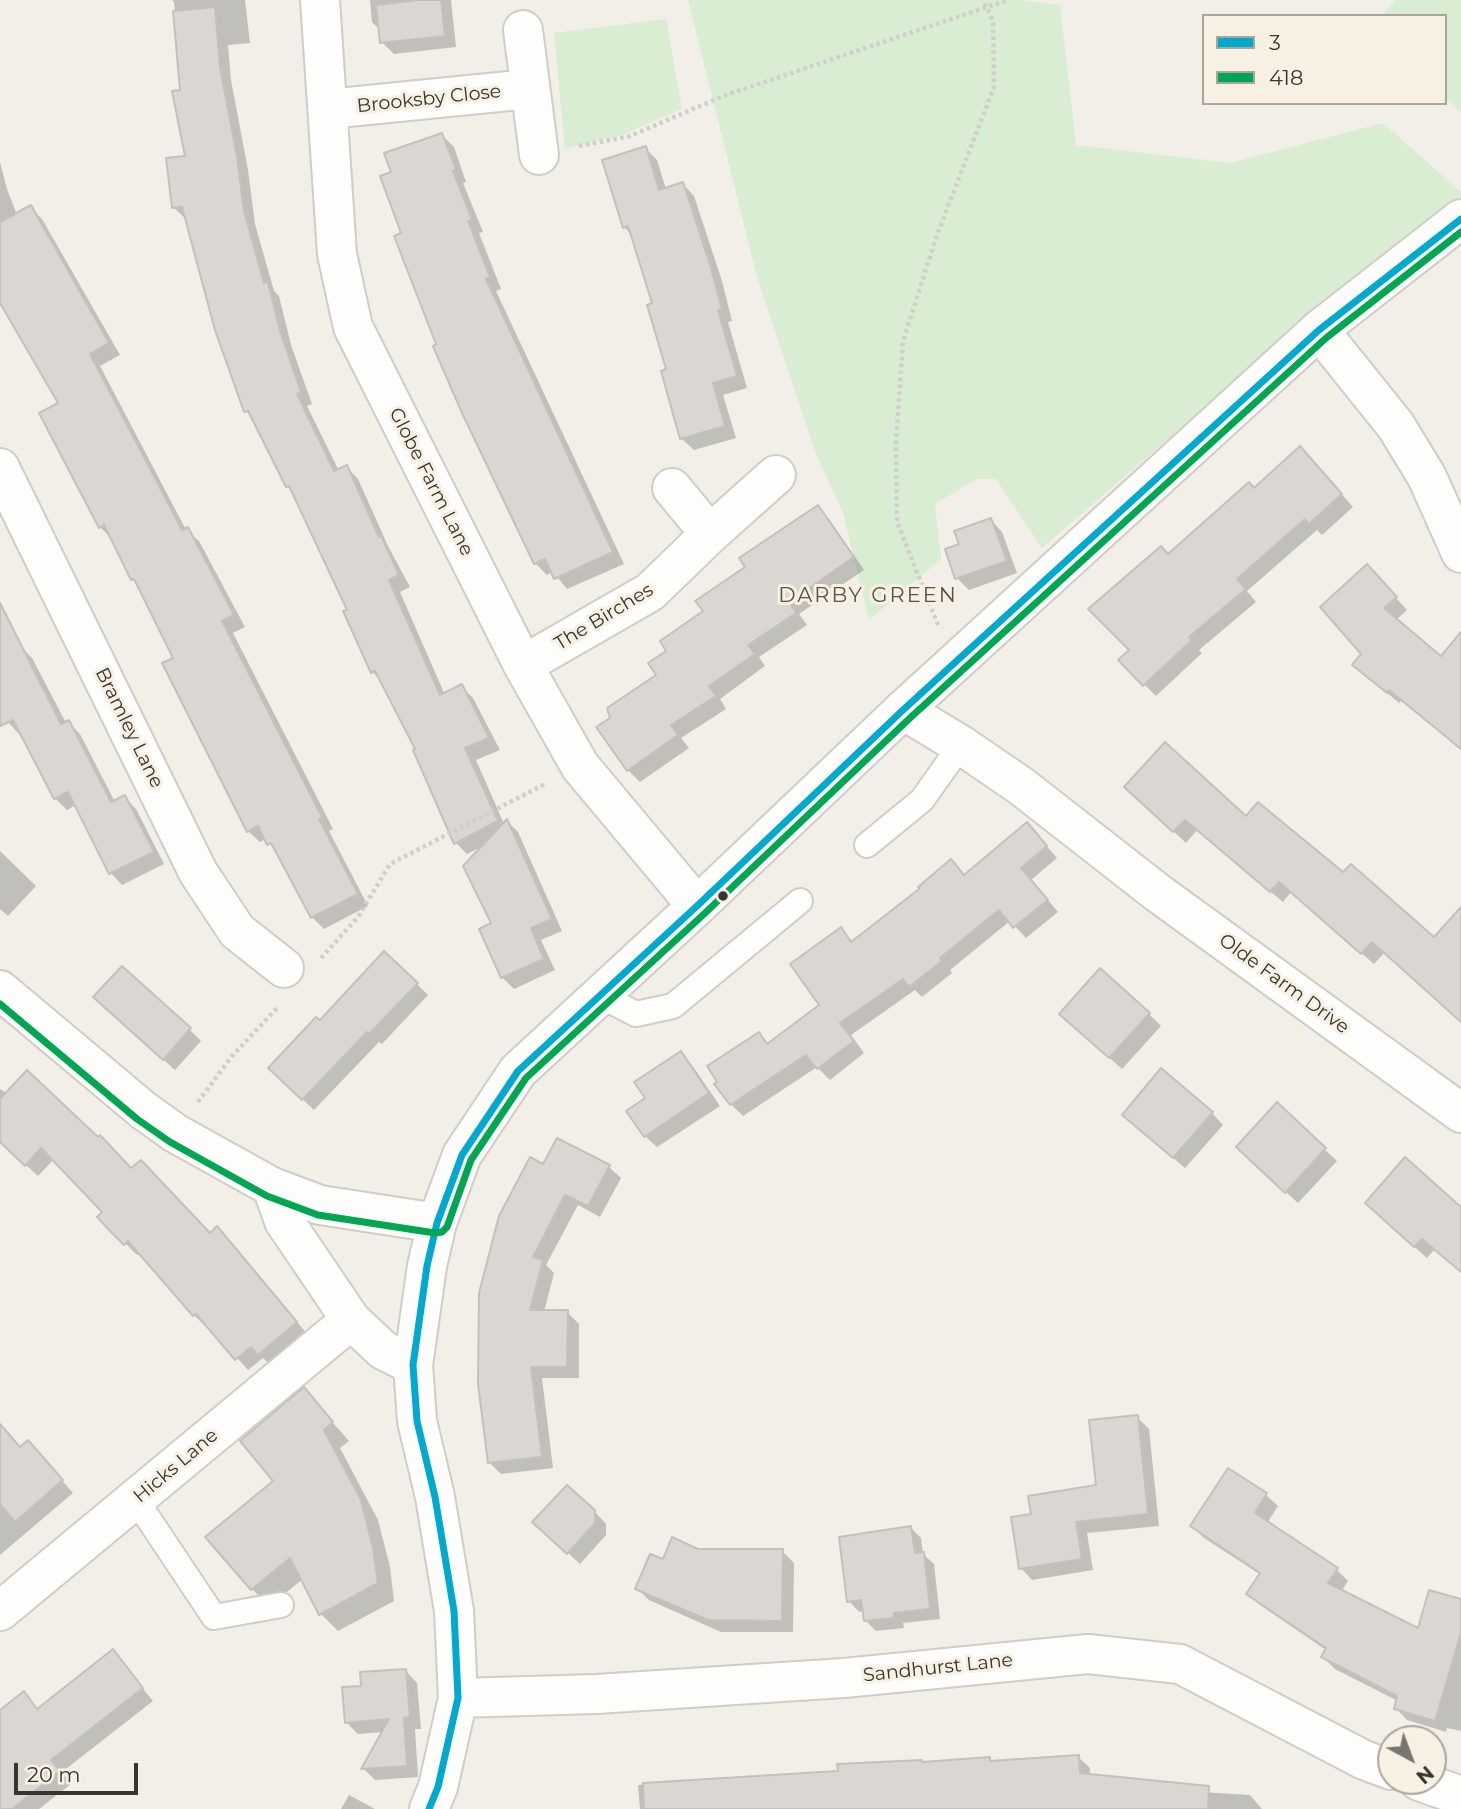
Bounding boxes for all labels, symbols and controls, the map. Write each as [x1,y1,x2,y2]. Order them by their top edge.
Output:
legend [1202,14,1447,105]
text: 3 [1269,30,1281,55]
text: 418 [1269,65,1303,90]
street label: Brooksby Close [356,80,502,118]
street label: Globe Farm Lane [384,404,478,560]
street label: The Birches [550,579,658,655]
district label: DARBY GREEN [780,583,956,609]
street label: Bramley Lane [90,664,168,792]
unlabelled marker [716,889,730,903]
street label: Olde Farm Drive [1214,929,1354,1039]
street label: Hicks Lane [129,1424,223,1508]
street label: Sandhurst Lane [862,1649,1014,1687]
north arrow [1377,1725,1447,1795]
scale bar [18,1750,142,1794]
text: N [1411,1761,1438,1788]
text: 20 m [27,1762,81,1787]

